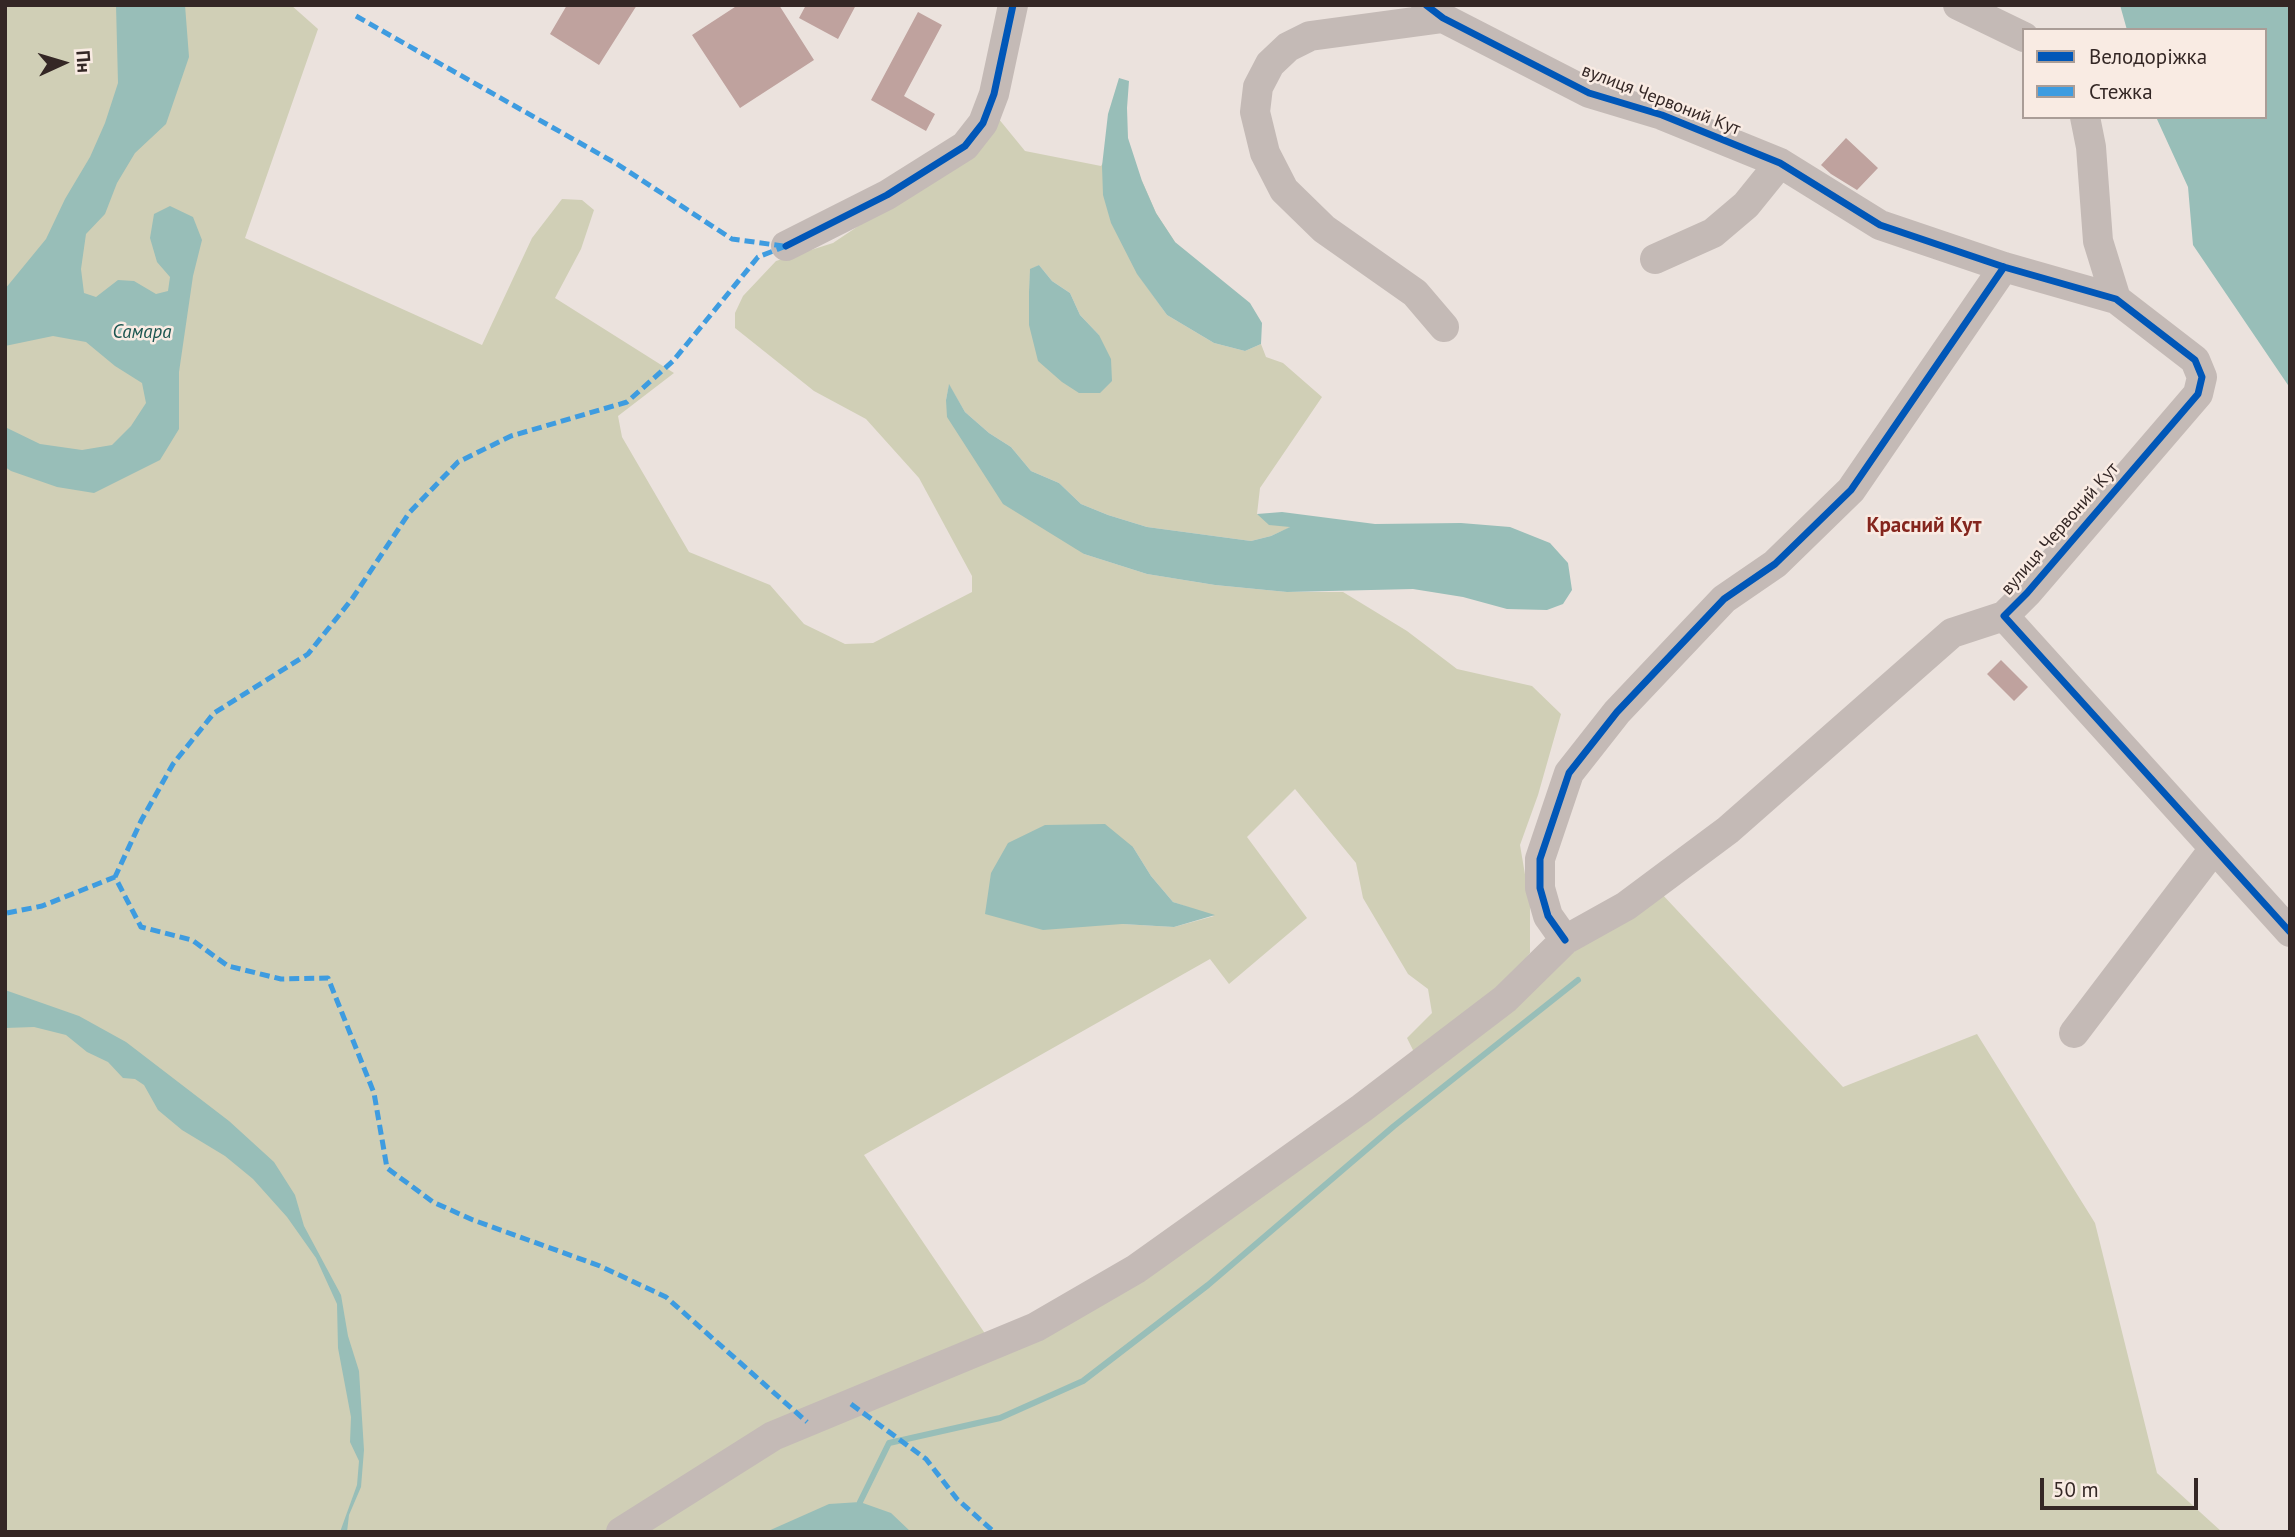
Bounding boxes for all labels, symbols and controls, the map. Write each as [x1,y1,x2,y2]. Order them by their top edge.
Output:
north arrow [28,28,98,98]
legend [2022,28,2267,119]
text: Велодоріжка [2089,43,2207,70]
text: Пн [71,50,97,74]
street label: вулиця Червоний Кут [1579,60,1743,140]
text: Стежка [2089,78,2153,105]
water label: Самара [113,322,171,344]
street label: вулиця Червоний Кут [1997,458,2123,600]
district label: Красний Кут [1866,513,1982,539]
scale bar [2043,1464,2200,1508]
text: 50 m [2053,1476,2099,1503]

